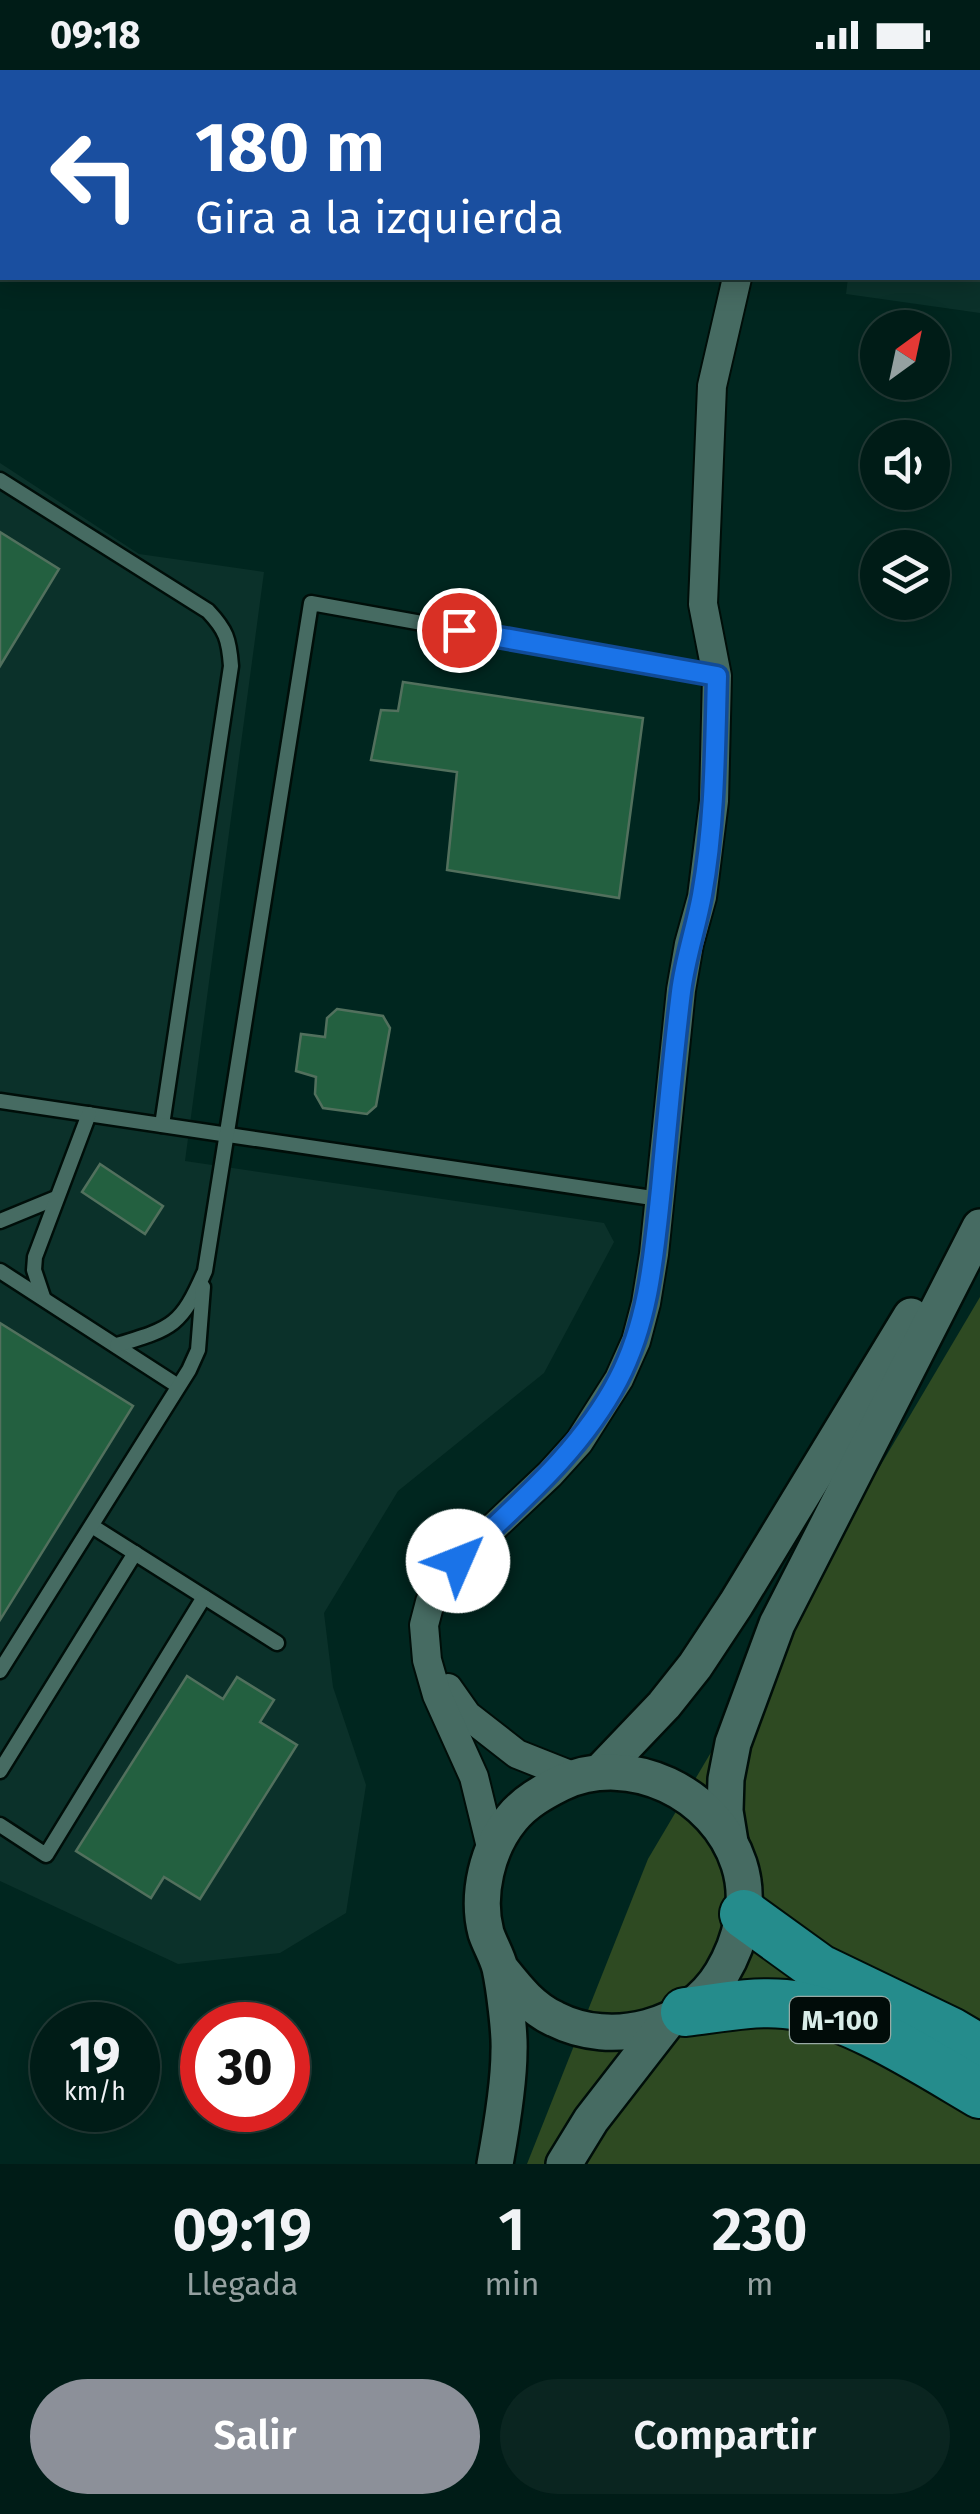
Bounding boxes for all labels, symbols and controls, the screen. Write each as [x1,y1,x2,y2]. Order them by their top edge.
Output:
text: 09:18 [50,12,141,58]
text: 180 m [195,106,385,190]
icon: left [30,110,160,240]
text: Gira a la izquierda [195,191,564,245]
north arrow [860,310,950,400]
map controls [860,310,950,620]
button: sound [860,420,950,510]
button: layers [860,530,950,620]
pin [417,588,502,673]
icon: arrive [432,603,487,658]
position arrow [406,1509,510,1613]
road number: M-100 [790,1997,890,2043]
speed limit sign: 30 [180,2002,310,2132]
text: 19 [69,2025,121,2085]
text: km/h [64,2077,126,2107]
text: 09:19 [172,2194,312,2266]
text: 1 [498,2194,526,2266]
text: 230 [712,2194,808,2266]
text: Llegada [186,2265,298,2303]
text: min [484,2265,540,2303]
text: m [746,2265,774,2303]
button: Salir [30,2379,480,2494]
button: Compartir [500,2379,950,2494]

